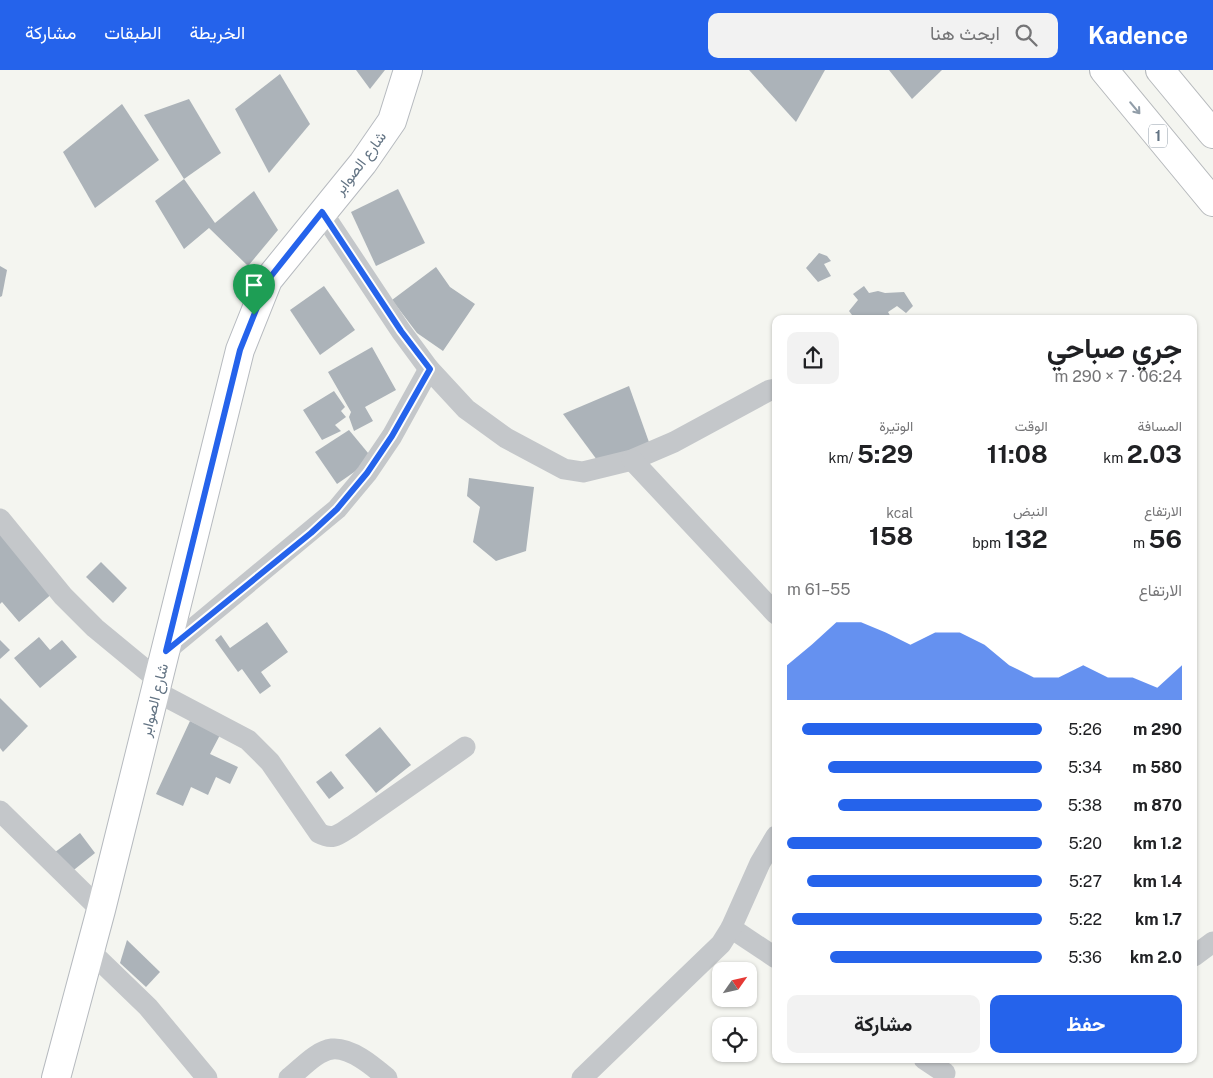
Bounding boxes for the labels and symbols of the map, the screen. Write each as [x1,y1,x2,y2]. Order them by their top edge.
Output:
one-way arrow [1129,101,1140,114]
road number: 1 [1149,124,1167,148]
street label: شارع الصوابر [330,128,392,201]
pin [233,264,275,315]
street label: شارع الصوابر [136,661,174,740]
north arrow [712,962,758,1008]

